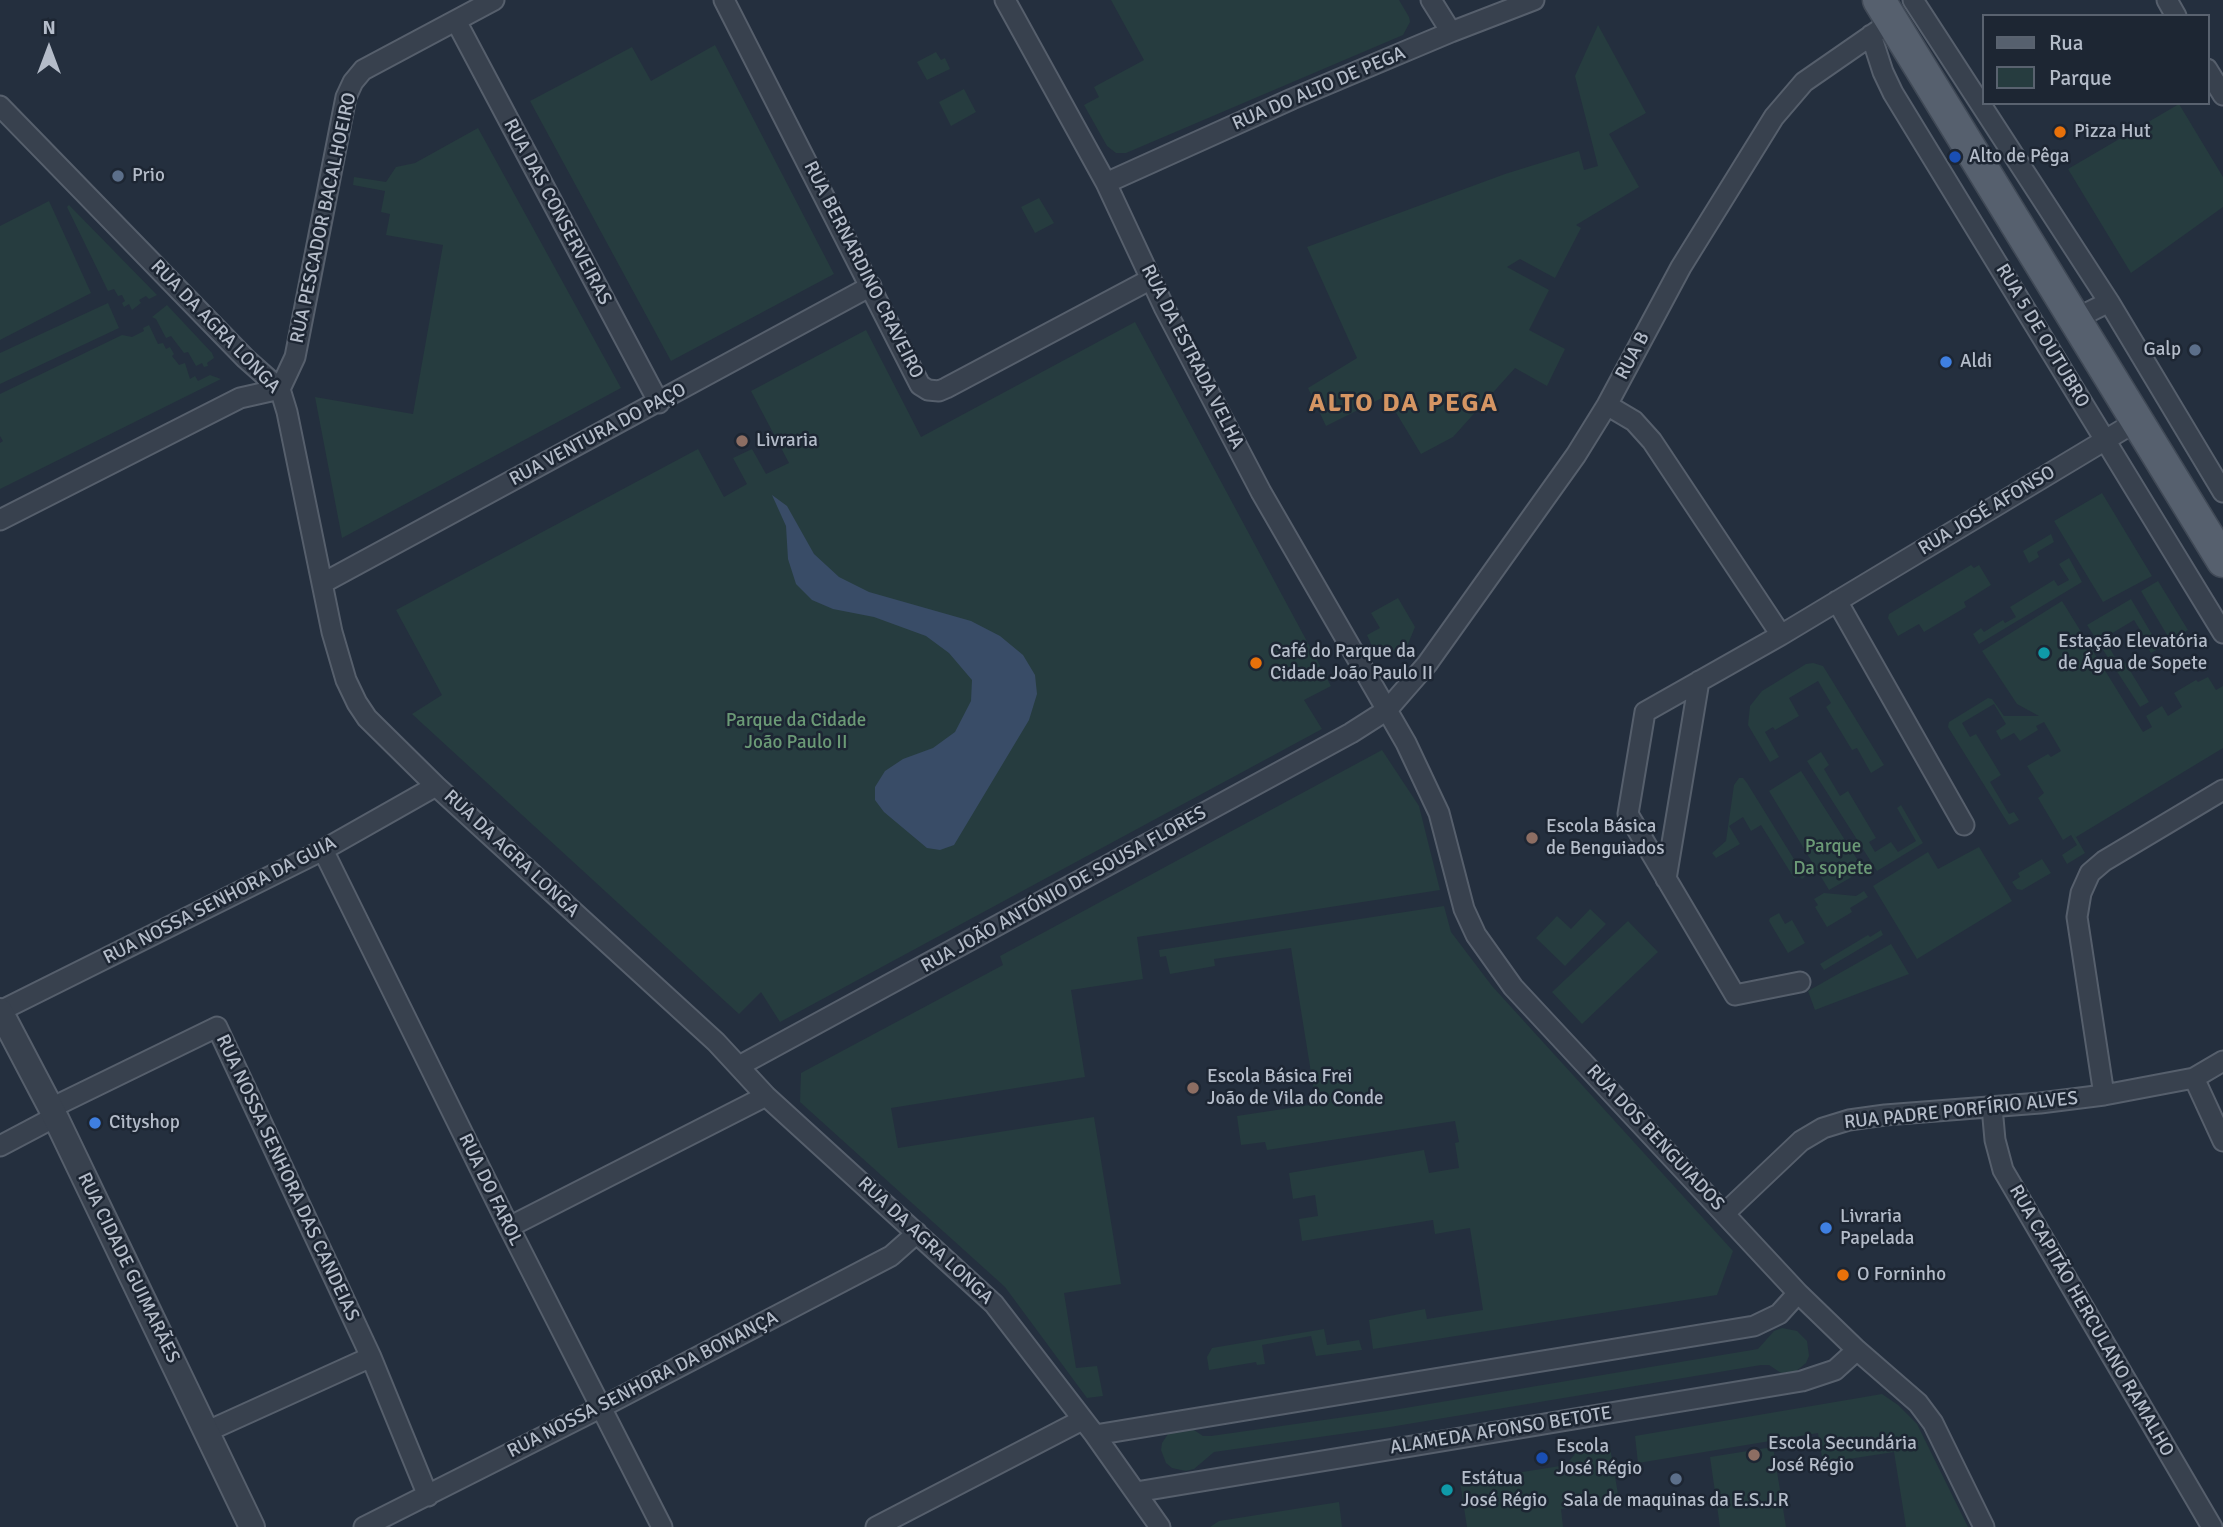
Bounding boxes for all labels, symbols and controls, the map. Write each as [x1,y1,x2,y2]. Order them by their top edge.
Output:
north arrow [14,14,84,84]
legend [1982,14,2209,105]
text: N [42,16,56,40]
text: Rua [2049,30,2083,56]
street label: RUA DO ALTO DE PEGA [1229,42,1409,136]
text: Parque [2049,65,2112,91]
street label: RUA PESCADOR BACALHOEIRO [286,91,362,345]
street label: RUA DAS CONSERVEIRAS [498,115,616,309]
place label: Pizza Hut [2074,121,2151,143]
marker: Pizza Hut [2052,124,2068,140]
place label: Alto de Pêga [1969,146,2069,168]
marker: Alto de Pêga [1947,149,1963,165]
street label: RUA BERNARDINO CRAVEIRO [798,158,928,382]
place label: Prio [132,165,165,187]
marker: Prio [110,168,126,184]
street label: RUA DA AGRA LONGA [145,256,285,398]
street label: RUA 5 DE OUTUBRO [1990,260,2094,412]
street label: RUA DA ESTRADA VELHA [1136,261,1248,453]
street label: RUA B [1611,328,1655,384]
place label: Galp [2144,339,2181,361]
marker: Galp [2187,342,2203,358]
place label: Aldi [1960,351,1992,373]
marker: Aldi [1938,354,1954,370]
street label: RUA VENTURA DO PAÇO [506,379,690,491]
district label: ALTO DA PEGA [1310,388,1498,420]
place label: Livraria [756,430,818,452]
marker: Livraria [734,433,750,449]
street label: RUA JOSÉ AFONSO [1914,461,2060,561]
place label: Estação Elevatória de Água de Sopete [2058,631,2208,675]
place label: Café do Parque da Cidade João Paulo II [1270,641,1433,685]
marker: Estação Elevatória de Água de Sopete [2036,645,2052,661]
marker: Café do Parque da Cidade João Paulo II [1248,655,1264,671]
park label: Parque da Cidade João Paulo II [726,710,866,754]
street label: RUA DA AGRA LONGA [439,785,583,923]
street label: RUA JOÃO ANTÓNIO DE SOUSA FLORES [917,802,1211,978]
place label: Escola Básica de Benguiados [1546,816,1664,860]
marker: Escola Básica de Benguiados [1524,830,1540,846]
street label: RUA NOSSA SENHORA DA GUIA [100,832,340,970]
park label: Parque Da sopete [1793,836,1873,880]
street label: RUA NOSSA SENHORA DAS CANDEIAS [210,1031,364,1325]
street label: RUA DOS BENGUIADOS [1581,1060,1729,1216]
place label: Escola Básica Frei João de Vila do Conde [1207,1066,1384,1110]
marker: Escola Básica Frei João de Vila do Conde [1185,1080,1201,1096]
street label: RUA PADRE PORFÍRIO ALVES [1843,1087,2079,1135]
place label: Cityshop [109,1112,180,1134]
marker: Cityshop [87,1115,103,1131]
street label: RUA DO FAROL [453,1130,527,1250]
street label: RUA CIDADE GUIMARÃES [72,1169,184,1367]
street label: RUA DA AGRA LONGA [853,1172,997,1310]
street label: RUA CAPITÃO HERCULANO RAMALHO [2004,1181,2178,1461]
place label: Livraria Papelada [1840,1206,1914,1250]
marker: Livraria Papelada [1818,1220,1834,1236]
place label: O Forninho [1857,1264,1946,1286]
marker: O Forninho [1835,1267,1851,1283]
street label: RUA NOSSA SENHORA DA BONANÇA [504,1307,782,1463]
street label: ALAMEDA AFONSO BETOTE [1389,1402,1613,1460]
place label: Escola Secundária José Régio [1768,1433,1917,1477]
place label: Escola José Régio [1556,1436,1642,1480]
marker: Escola Secundária José Régio [1746,1447,1762,1463]
marker: Escola José Régio [1534,1450,1550,1466]
place label: Estátua José Régio [1461,1468,1547,1512]
marker: Sala de maquinas da E.S.J.R [1668,1471,1684,1487]
marker: Estátua José Régio [1439,1482,1455,1498]
place label: Sala de maquinas da E.S.J.R [1563,1490,1789,1512]

